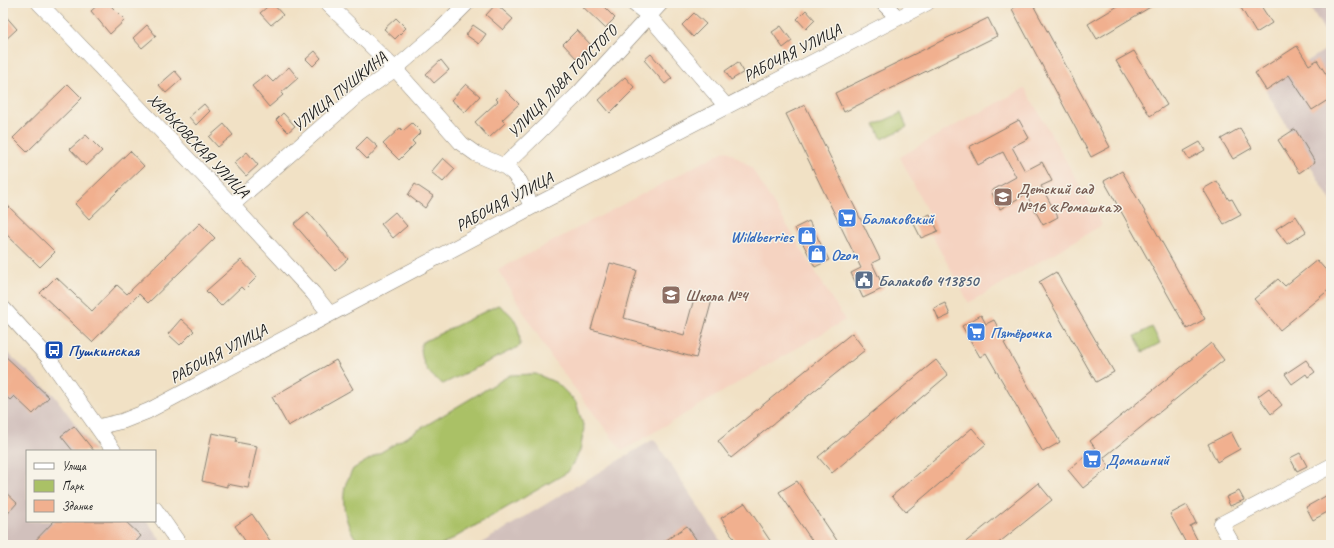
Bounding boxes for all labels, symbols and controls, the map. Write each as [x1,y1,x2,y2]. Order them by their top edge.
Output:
street label: РАБОЧАЯ УЛИЦА [740,19,846,86]
street label: УЛИЦА ЛЬВА ТОЛСТОГО [504,20,623,142]
street label: УЛИЦА ПУШКИНА [288,47,392,136]
street label: ХАРЬКОВСКАЯ УЛИЦА [144,89,254,203]
street label: РАБОЧАЯ УЛИЦА [452,167,557,236]
place label: Детский сад №16 «Ромашка» [1017,179,1123,217]
school or university icon: Детский сад №16 «Ромашка» [992,186,1014,208]
supermarket icon: Балаковский [836,207,858,229]
place label: Балаковский [861,209,935,229]
shop icon: Wildberries [796,225,818,247]
place label: Wildberries [731,227,794,247]
shop icon: Ozon [806,243,828,265]
place label: Ozon [831,245,858,265]
public building icon: Балаково 413850 [853,269,875,291]
place label: Балаково 413850 [878,271,980,291]
school or university icon: Школа №4 [660,284,682,306]
place label: Школа №4 [685,286,749,306]
street label: РАБОЧАЯ УЛИЦА [166,319,271,388]
supermarket icon: Пятёрочка [965,321,987,343]
place label: Пятёрочка [990,323,1052,343]
bus stop icon: Пушкинская [43,339,65,361]
place label: Пушкинская [68,341,140,361]
supermarket icon: Домашний [1081,448,1103,470]
legend [26,450,156,522]
place label: Домашний [1106,450,1170,470]
text: Улица [62,458,87,474]
text: Парк [62,478,85,494]
text: Здание [62,498,93,514]

